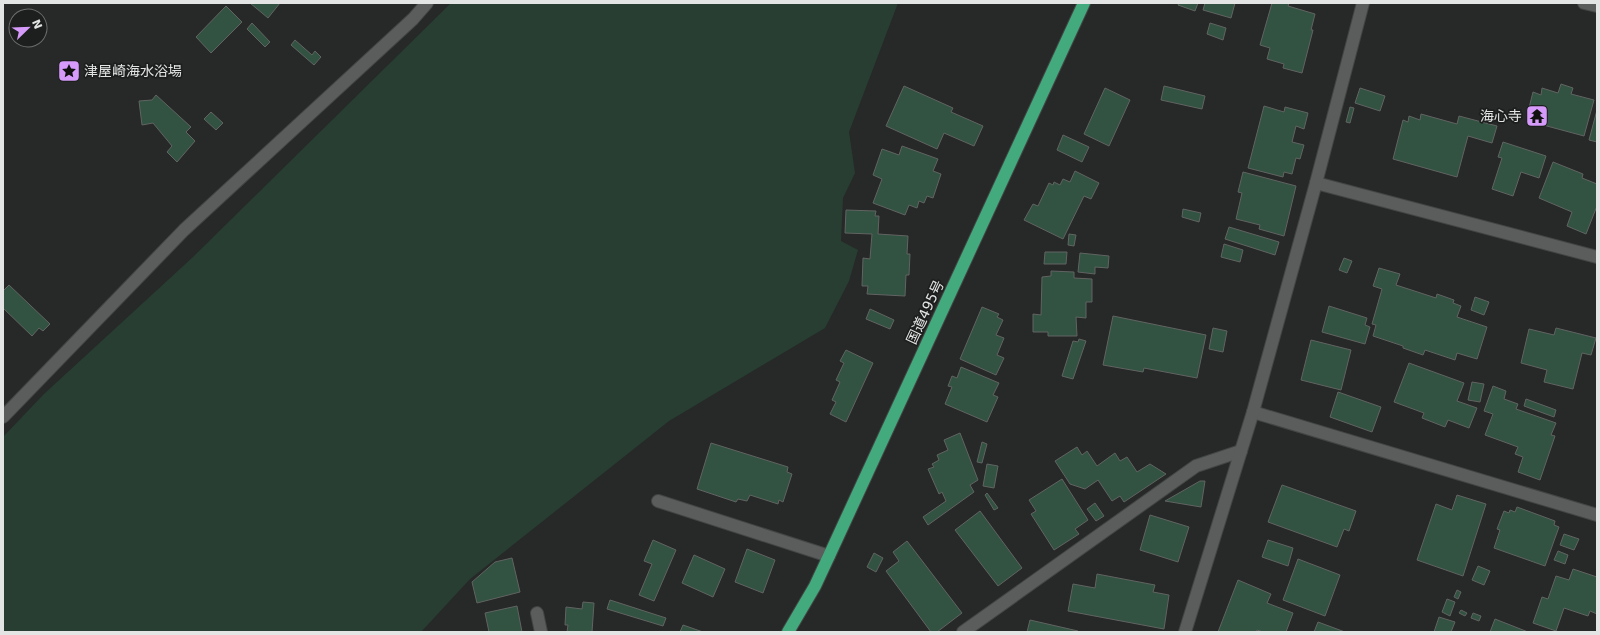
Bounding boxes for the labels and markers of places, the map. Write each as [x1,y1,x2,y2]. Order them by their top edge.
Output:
place icon: 津屋崎海水浴場 [56,58,82,84]
place label: 津屋崎海水浴場 [84,63,182,79]
temple icon: 海心寺 [1524,103,1550,129]
place label: 海心寺 [1480,108,1522,124]

